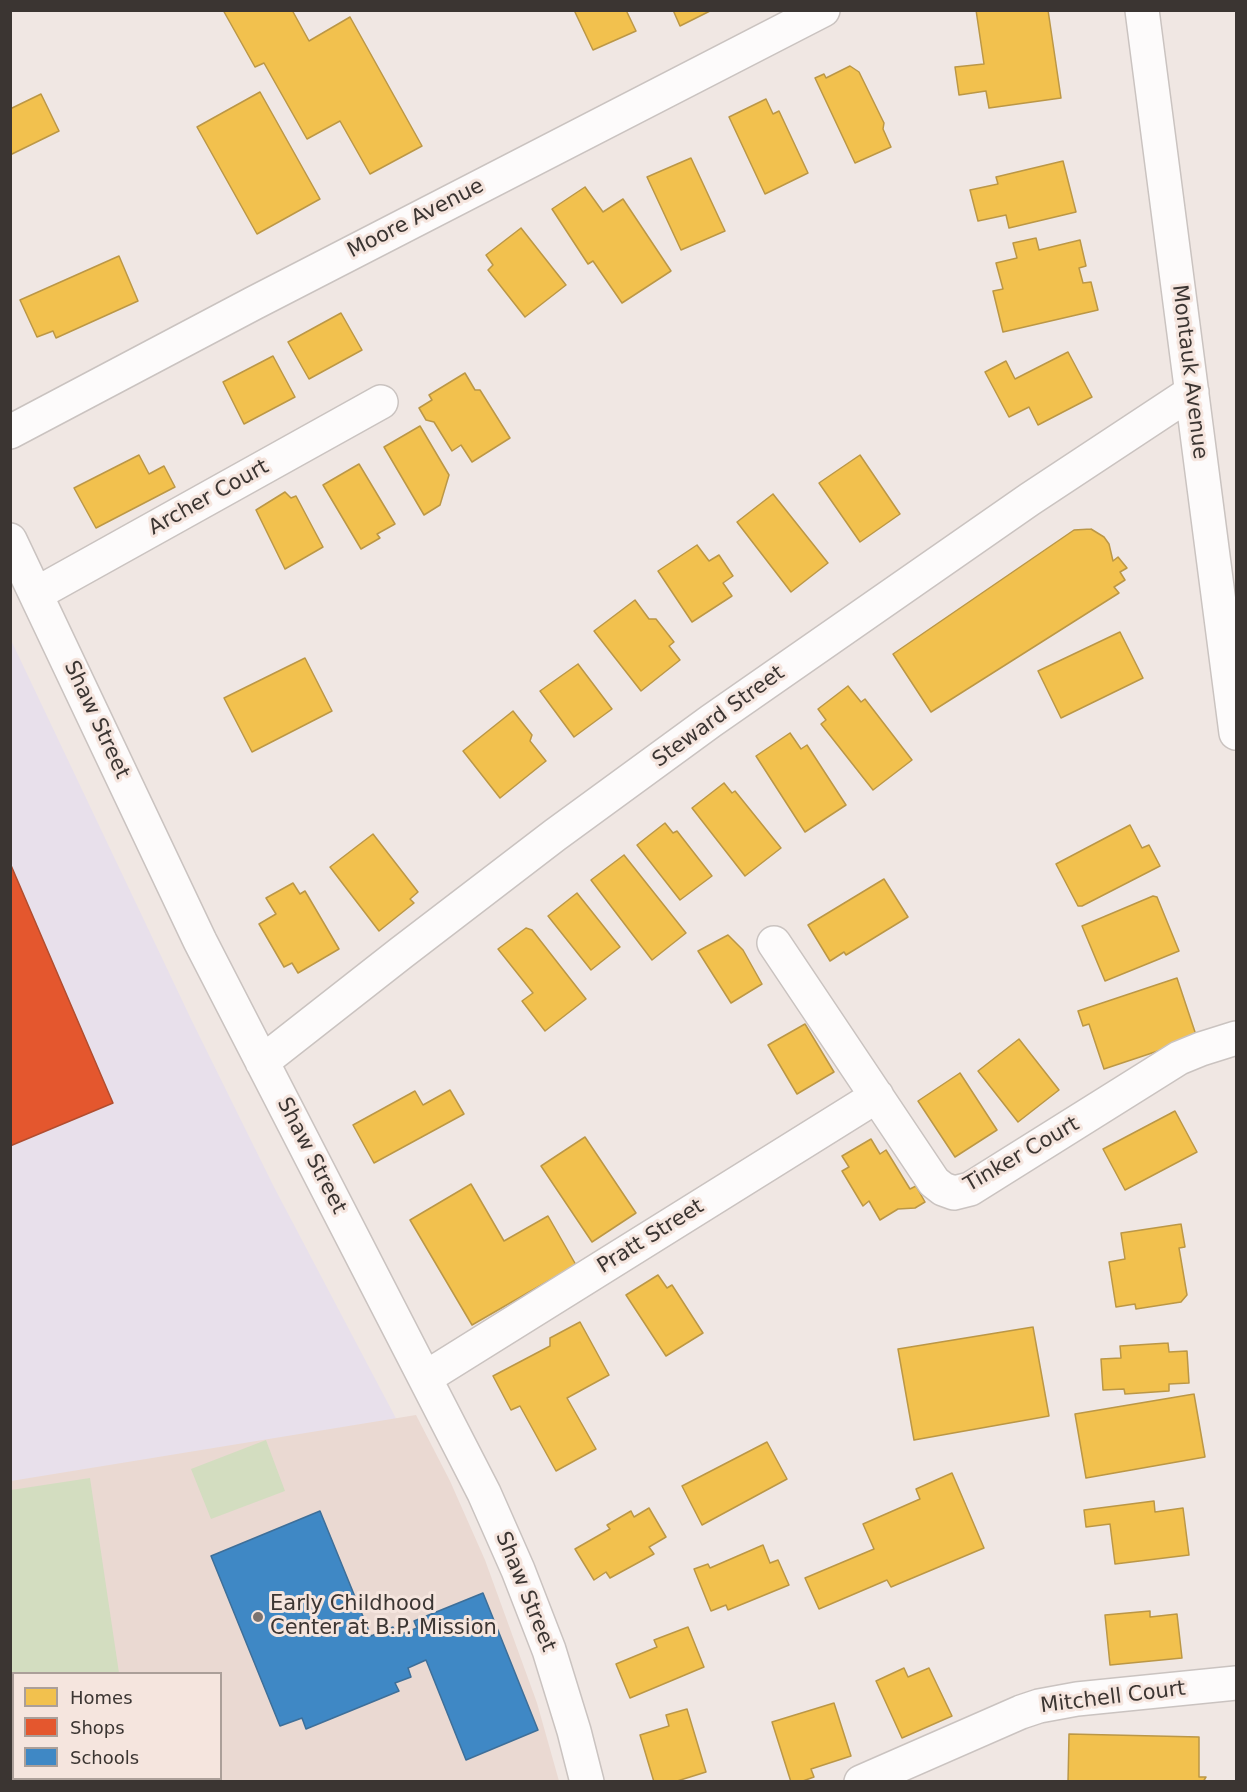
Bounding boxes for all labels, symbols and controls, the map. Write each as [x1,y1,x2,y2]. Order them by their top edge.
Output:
street label: Moore Avenue [344,174,488,264]
street label: Montauk Avenue [1166,283,1212,461]
street label: Archer Court [145,455,273,541]
street label: Shaw Street [58,657,134,783]
street label: Steward Street [648,661,790,773]
street label: Shaw Street [271,1094,351,1218]
street label: Tinker Court [960,1112,1084,1198]
street label: Pratt Street [593,1194,709,1280]
street label: Shaw Street [489,1528,561,1656]
place label: Early Childhood Center at B.P. Mission [270,1592,497,1642]
marker: Early Childhood Center at B.P. Mission [251,1610,265,1624]
legend [12,1672,222,1780]
street label: Mitchell Court [1039,1677,1187,1719]
text: Homes [70,1687,133,1708]
text: Shops [70,1717,125,1738]
text: Schools [70,1747,139,1768]

